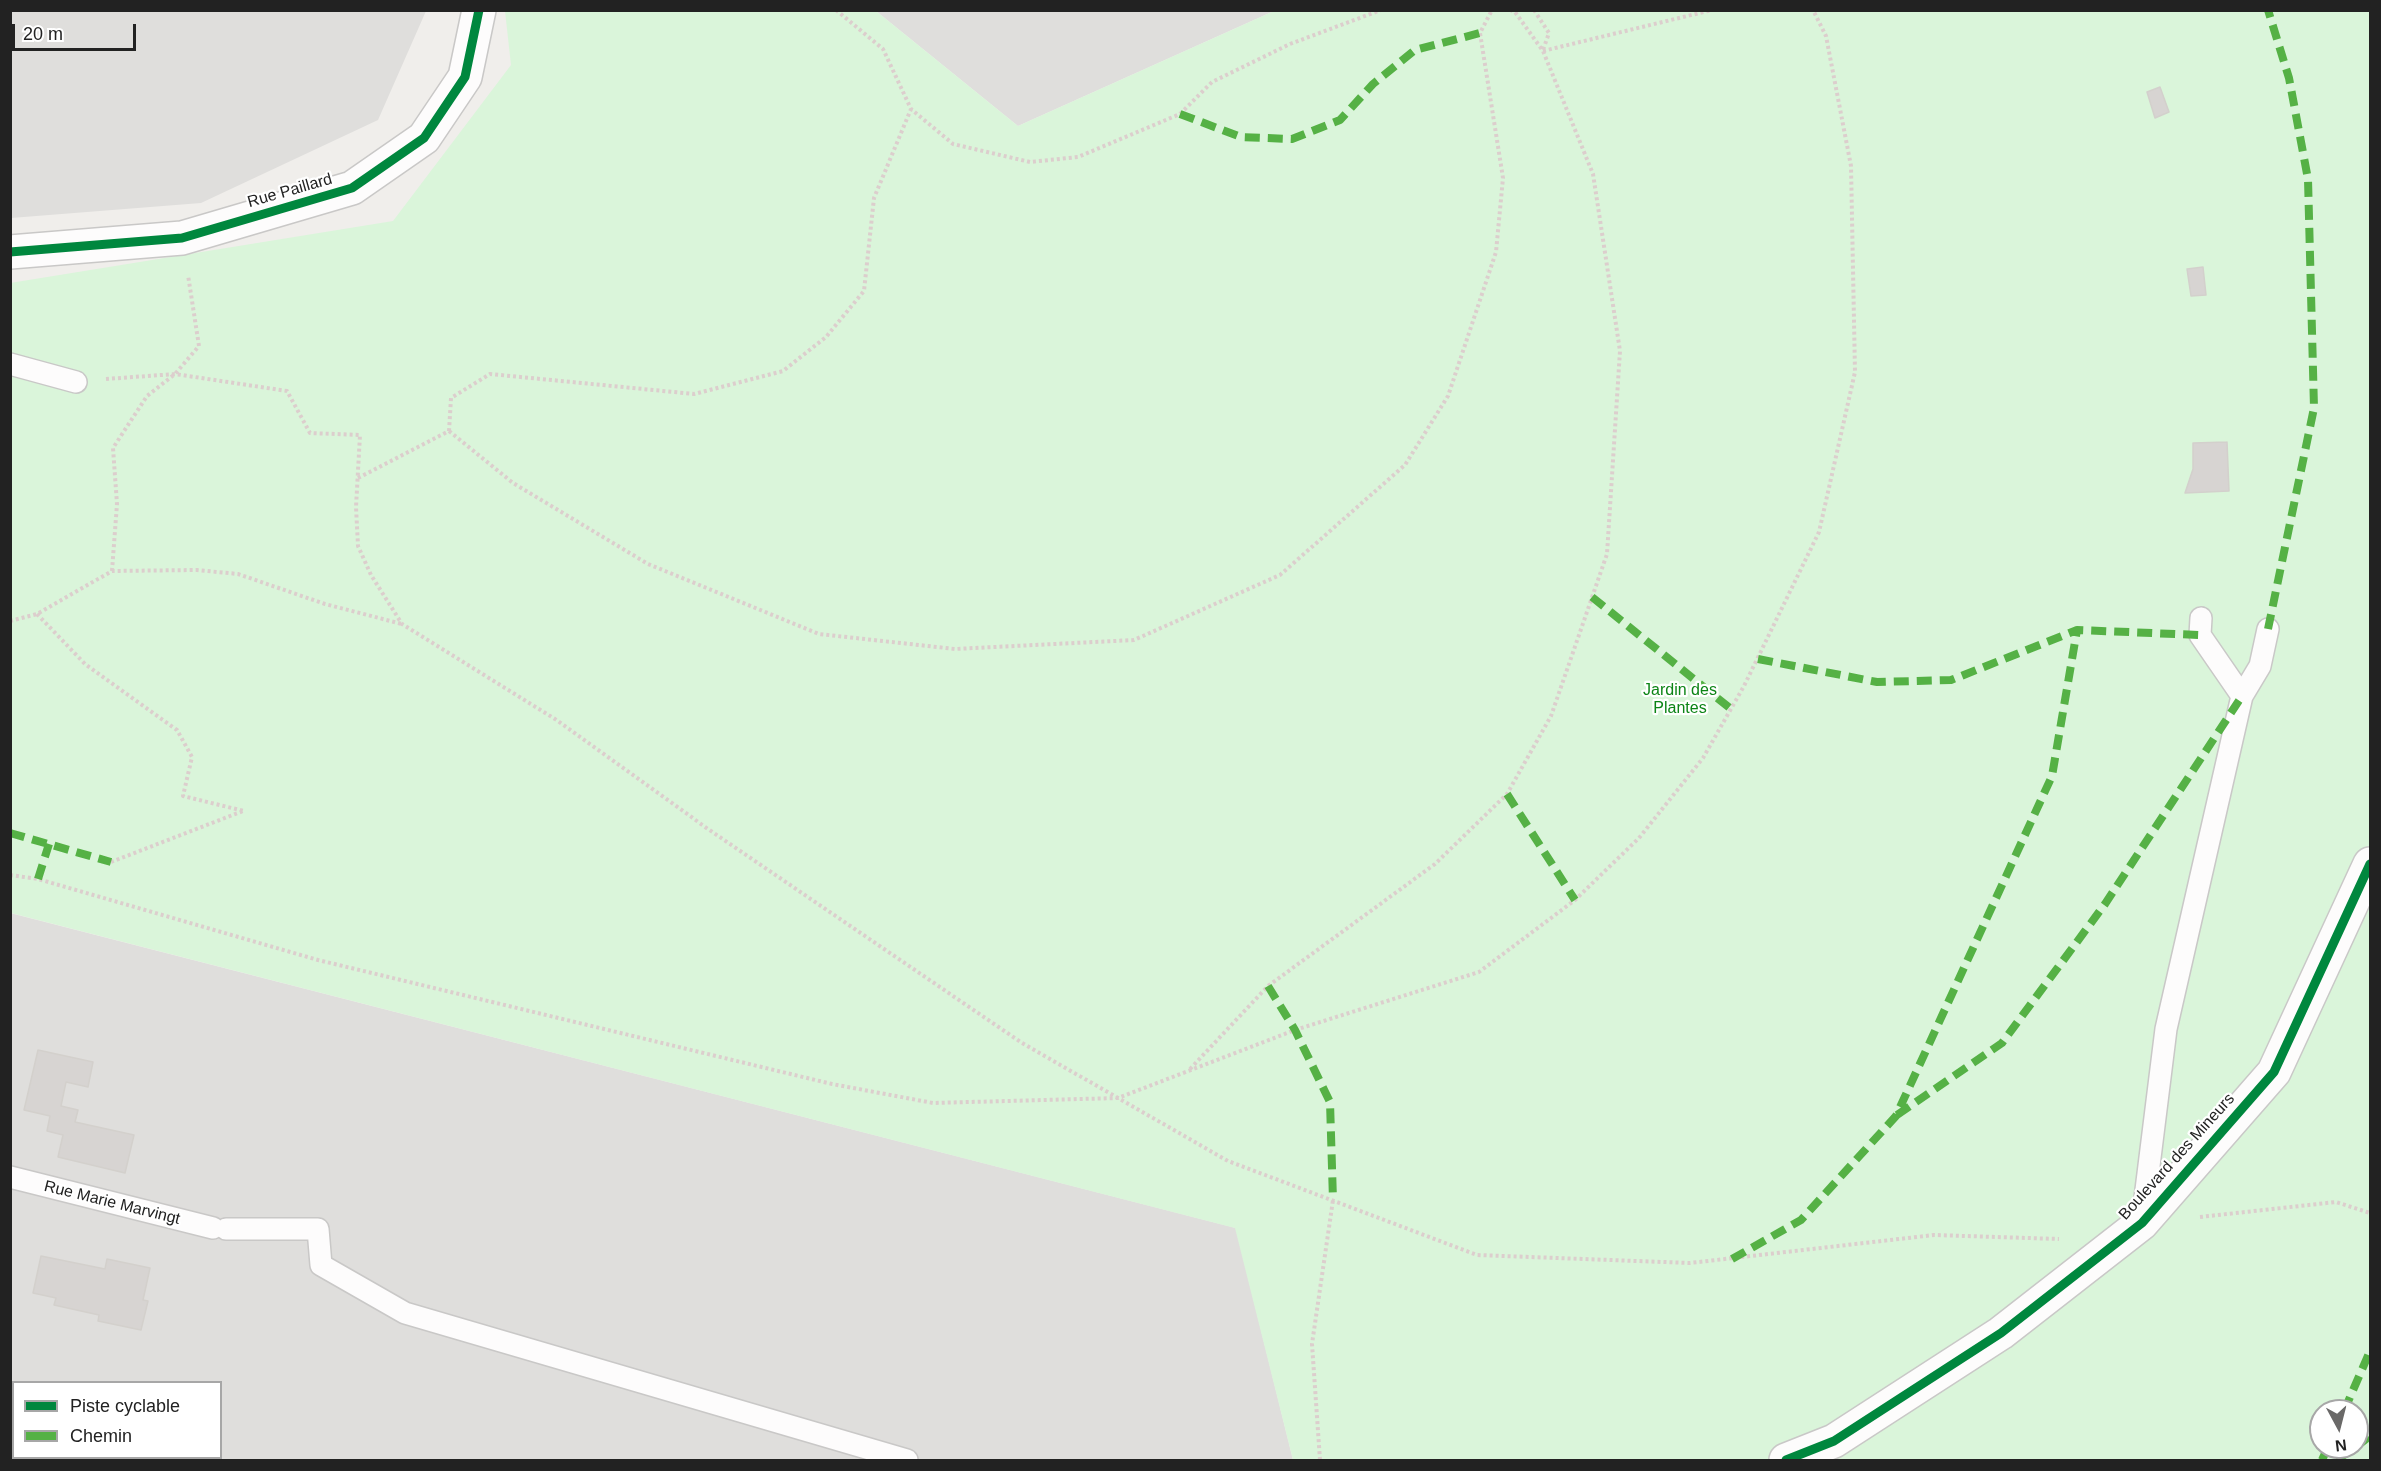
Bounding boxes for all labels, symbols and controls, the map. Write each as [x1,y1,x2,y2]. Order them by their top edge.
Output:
scale bar [15,12,140,50]
text: 20 m [23,24,63,44]
street label: Rue Paillard [245,170,335,212]
park label: Jardin des Plantes [1643,681,1717,719]
street label: Boulevard des Mineurs [2115,1090,2239,1224]
street label: Rue Marie Marvingt [42,1177,182,1229]
legend [12,1381,222,1459]
text: Piste cyclable [70,1396,180,1416]
north arrow [2309,1399,2369,1459]
text: Chemin [70,1426,132,1446]
text: N [2334,1436,2348,1455]

